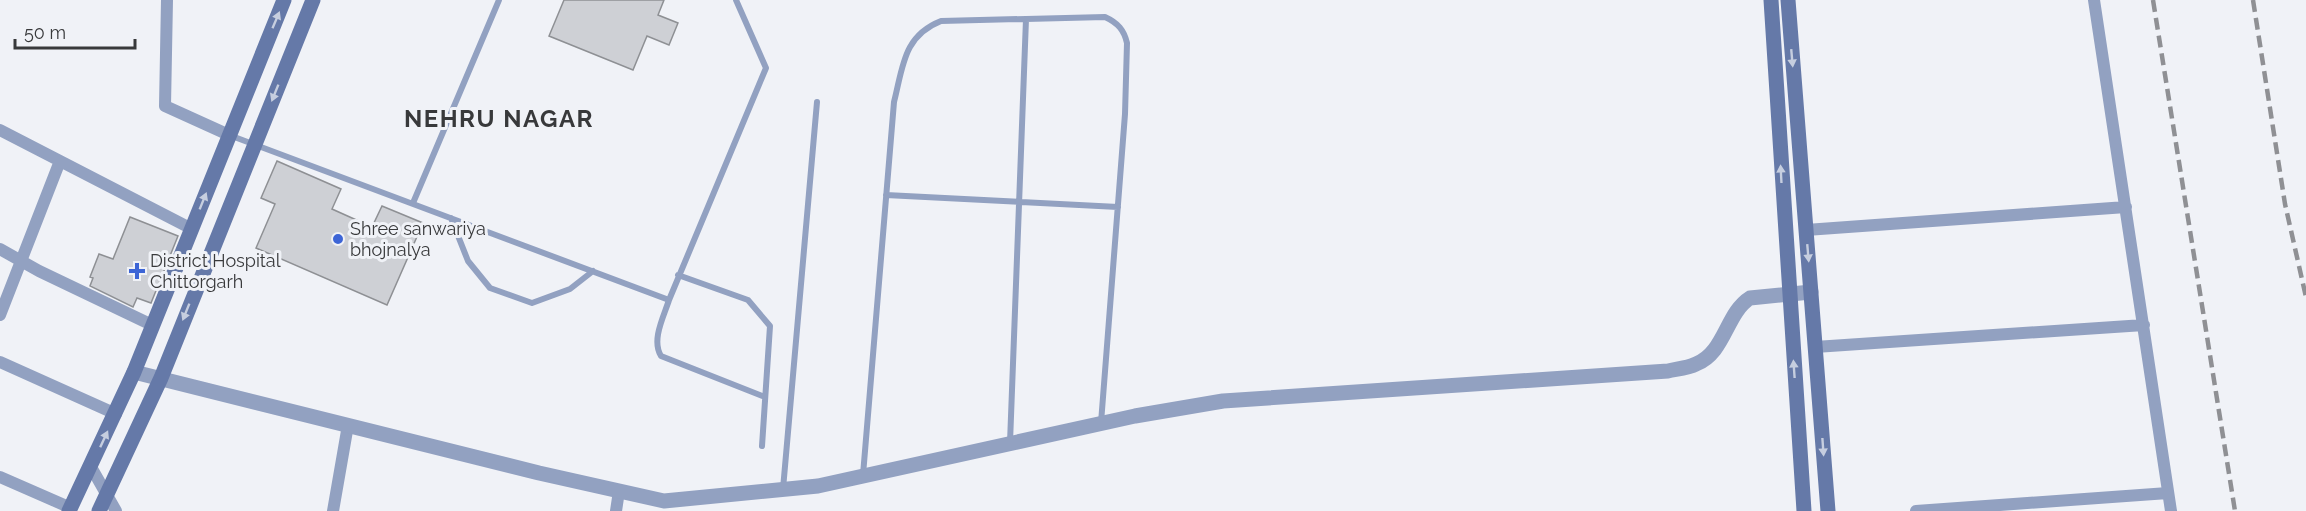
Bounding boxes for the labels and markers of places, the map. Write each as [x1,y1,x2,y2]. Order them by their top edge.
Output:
place label: Shree sanwariya bhojnalya [350,218,486,260]
marker: Shree sanwariya bhojnalya [331,232,345,246]
place label: District Hospital Chittorgarh [150,250,281,292]
marker: District Hospital Chittorgarh [128,262,146,280]

